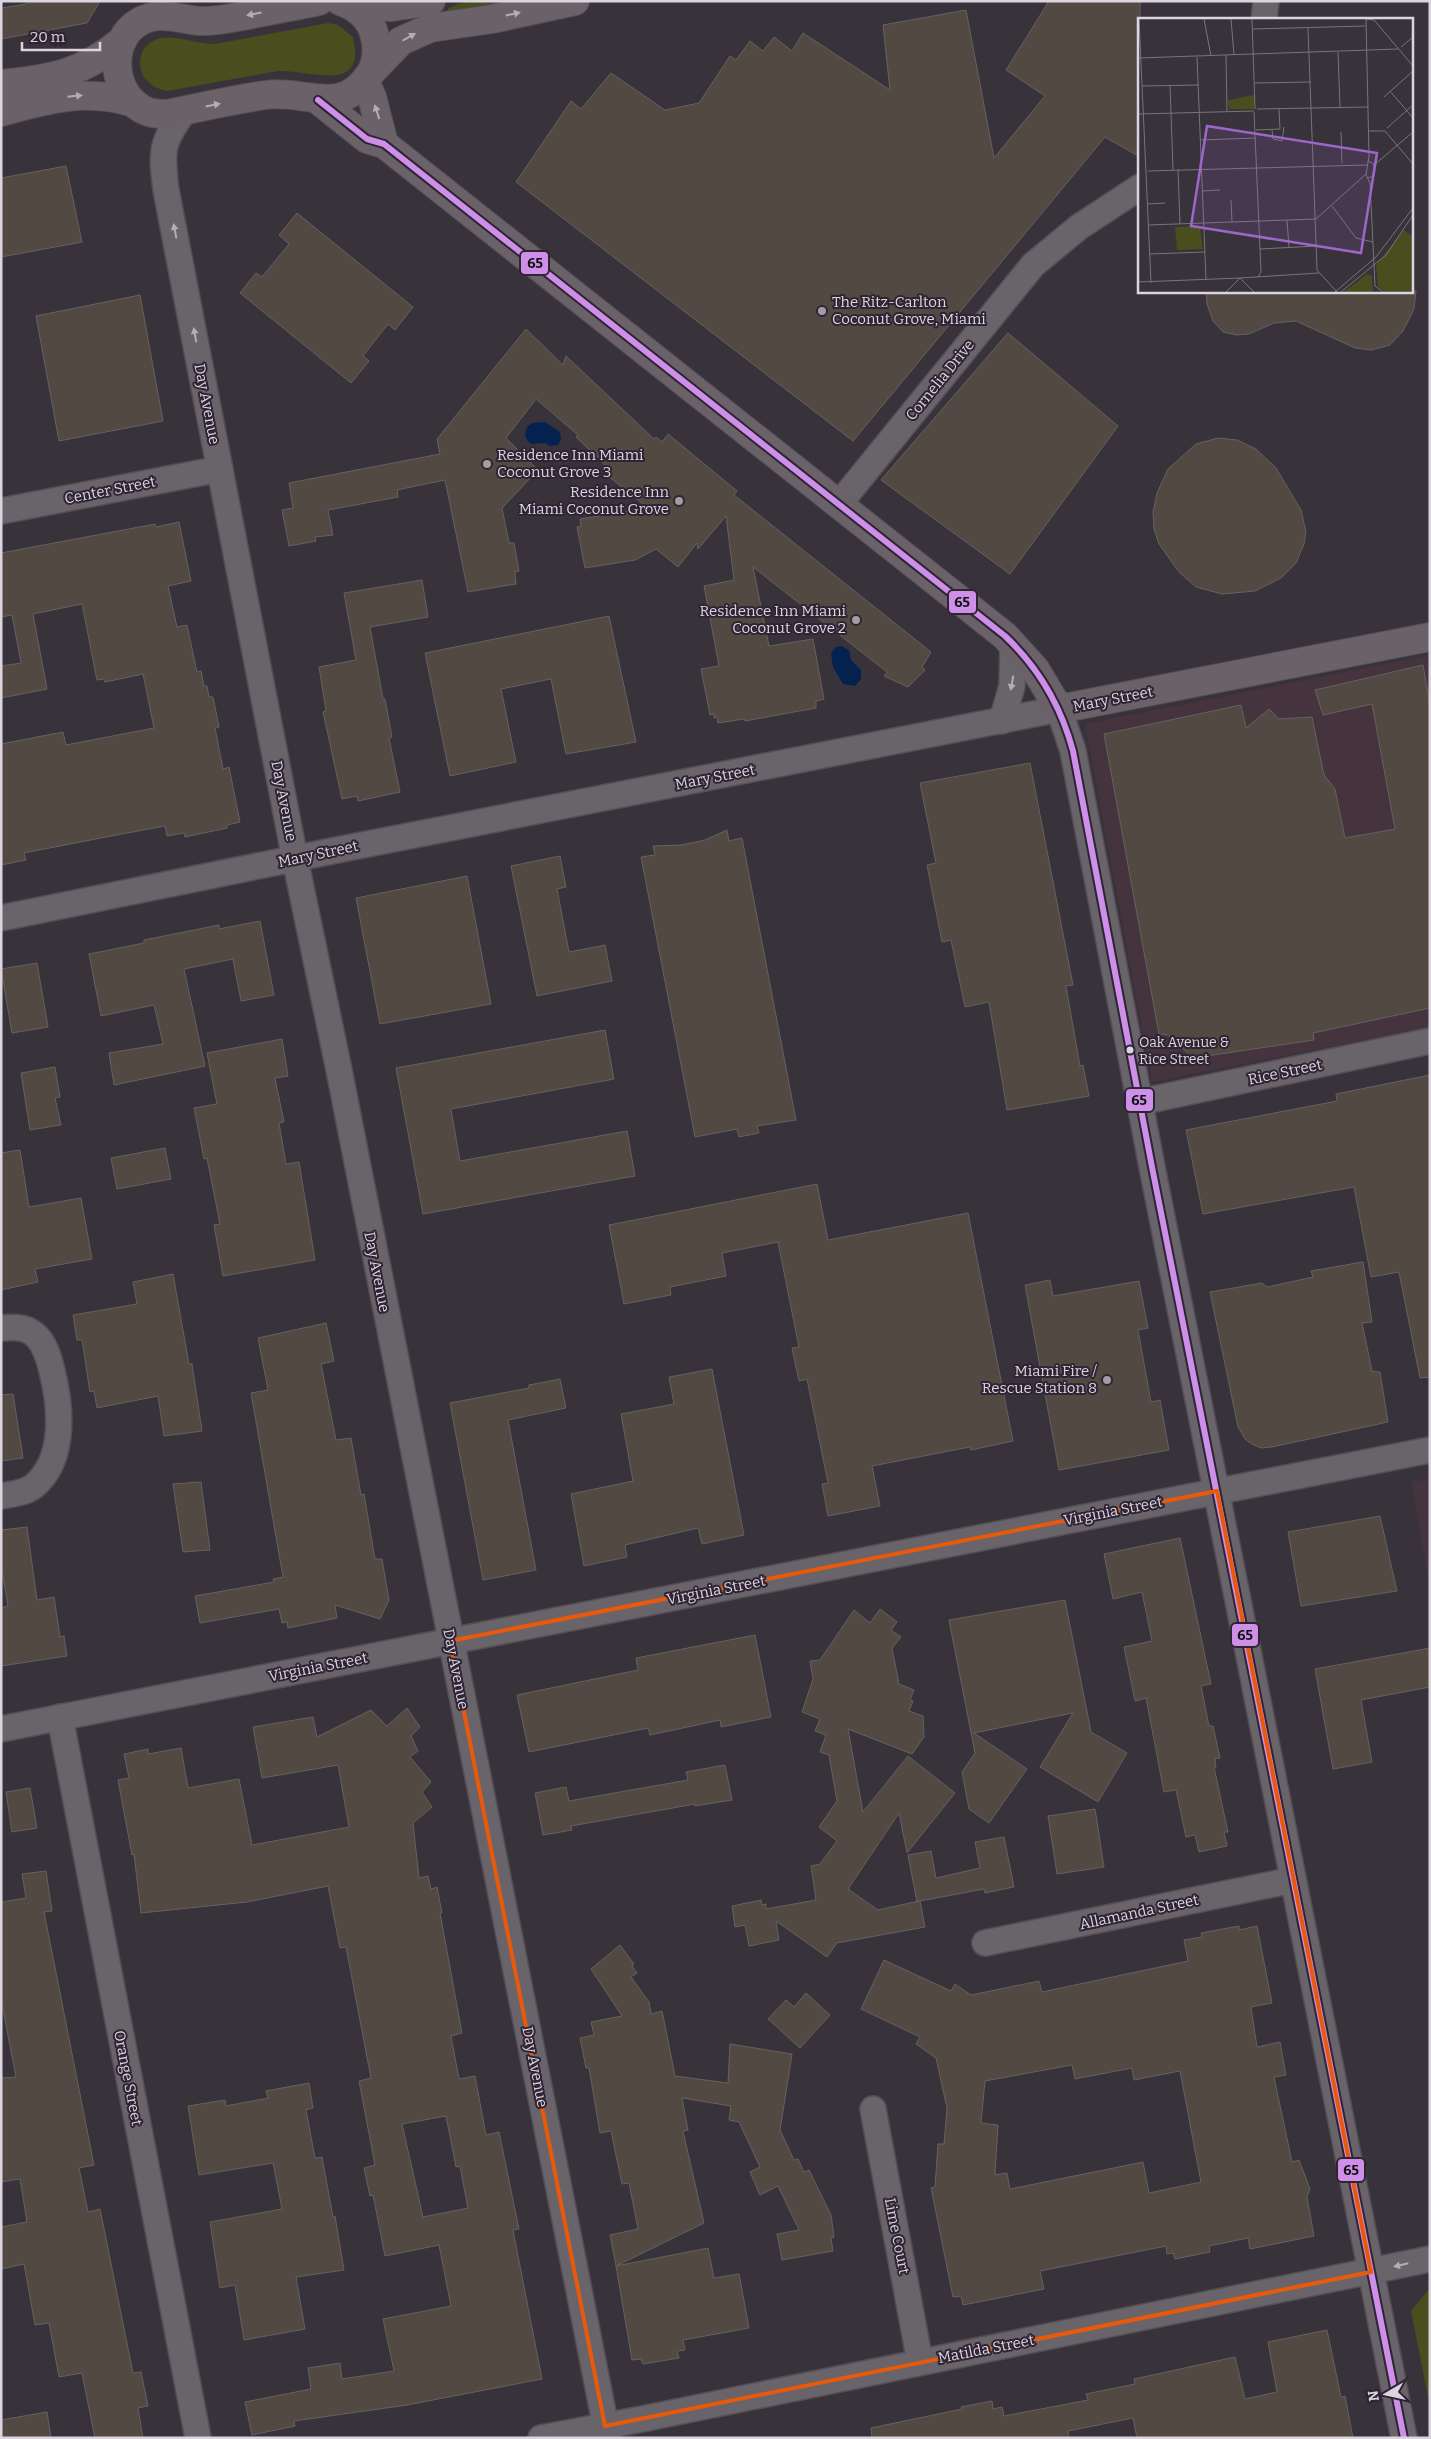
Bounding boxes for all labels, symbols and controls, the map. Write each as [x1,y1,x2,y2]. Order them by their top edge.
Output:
one-way arrow [246,10,262,18]
one-way arrow [506,10,522,18]
inset map [1138,18,1414,292]
scale bar [22,20,100,52]
text: 20 m [30,28,66,46]
one-way arrow [401,33,416,41]
one-way arrow [68,92,84,100]
one-way arrow [206,101,221,109]
one-way arrow [372,104,380,119]
one-way arrow [170,222,178,238]
line badge: 65 [520,251,549,275]
text: 65 [527,255,543,272]
place label: The Ritz-Carlton Coconut Grove, Miami [832,293,986,328]
marker: The Ritz-Carlton Coconut Grove, Miami [816,305,828,317]
one-way arrow [190,327,198,343]
street label: Cornelia Drive [902,336,978,424]
street label: Day Avenue [190,362,224,446]
place label: Residence Inn Miami Coconut Grove 3 [497,446,644,481]
marker: Residence Inn Miami Coconut Grove 3 [481,458,493,470]
street label: Center Street [63,472,158,508]
place label: Residence Inn Miami Coconut Grove [519,483,669,518]
marker: Residence Inn Miami Coconut Grove [673,495,685,507]
line badge: 65 [948,590,977,614]
text: 65 [954,594,970,611]
place label: Residence Inn Miami Coconut Grove 2 [699,602,847,637]
marker: Residence Inn Miami Coconut Grove 2 [850,614,862,626]
one-way arrow [1008,675,1016,691]
street label: Mary Street [1071,682,1155,716]
street label: Day Avenue [267,759,301,843]
street label: Mary Street [673,760,757,794]
street label: Mary Street [276,837,360,871]
place label: Oak Avenue & Rice Street [1139,1034,1230,1068]
marker: Oak Avenue & Rice Street [1125,1045,1135,1055]
street label: Rice Street [1246,1055,1324,1089]
line badge: 65 [1125,1088,1154,1112]
text: 65 [1131,1092,1147,1109]
street label: Day Avenue [360,1230,394,1314]
place label: Miami Fire / Rescue Station 8 [982,1362,1097,1397]
marker: Miami Fire / Rescue Station 8 [1101,1374,1113,1386]
street label: Virginia Street [1062,1492,1165,1529]
street label: Virginia Street [665,1571,768,1608]
line badge: 65 [1231,1623,1259,1647]
street label: Day Avenue [439,1627,473,1711]
text: 65 [1237,1627,1253,1644]
street label: Virginia Street [267,1648,370,1685]
street label: Allamanda Street [1078,1890,1201,1933]
street label: Day Avenue [518,2025,552,2109]
street label: Orange Street [110,2029,146,2128]
line badge: 65 [1337,2158,1365,2182]
text: 65 [1343,2162,1359,2179]
street label: Lime Court [881,2196,913,2276]
one-way arrow [1392,2262,1408,2270]
street label: Matilda Street [936,2331,1036,2367]
north arrow [1361,2369,1411,2419]
text: N [1364,2389,1383,2403]

